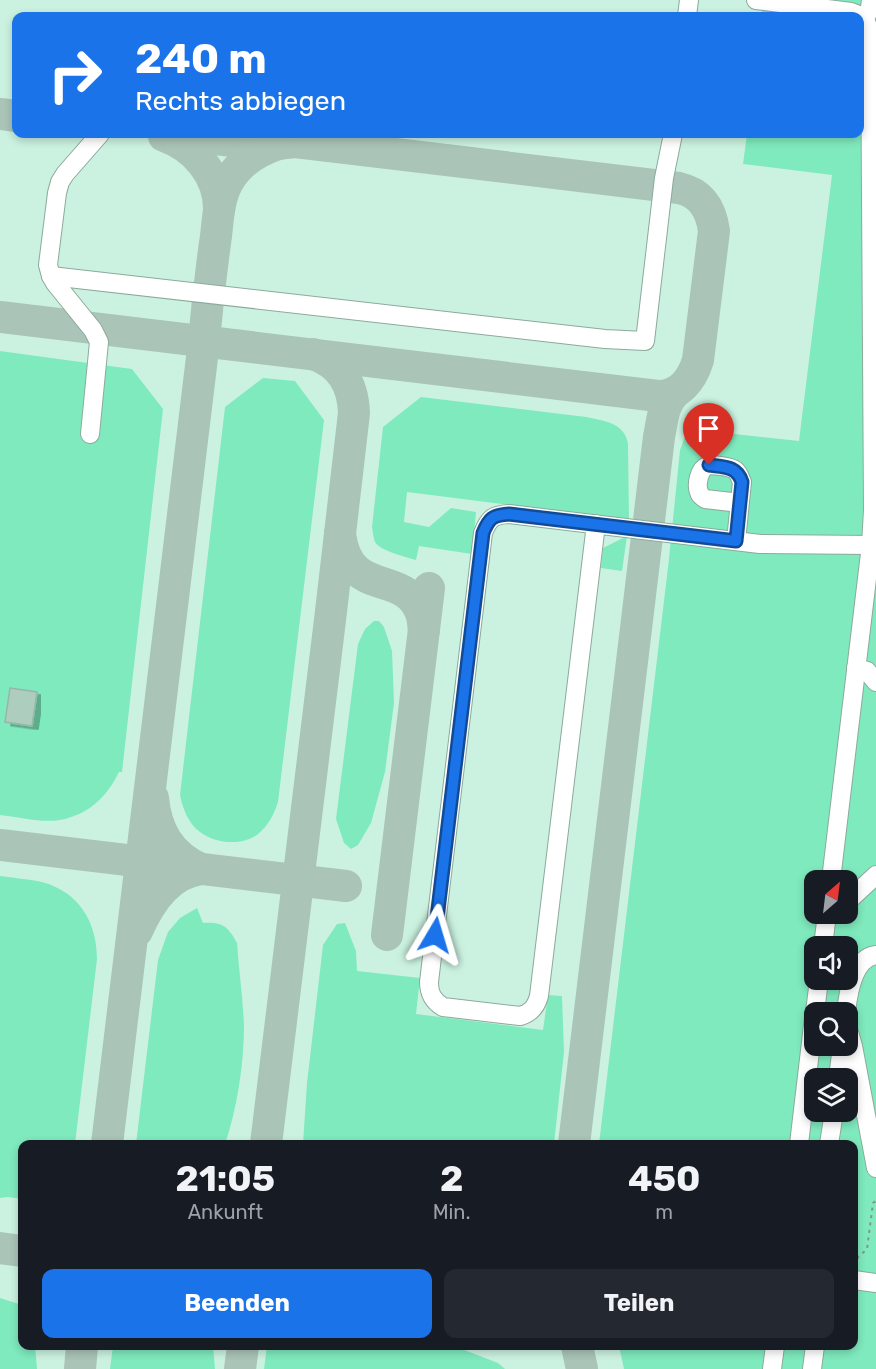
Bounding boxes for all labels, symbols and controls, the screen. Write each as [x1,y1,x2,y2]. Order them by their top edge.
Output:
text: 240 m [135,34,267,84]
icon: right [36,36,114,114]
text: Rechts abbiegen [135,85,346,117]
pin [683,403,734,465]
icon: arrive [692,412,725,445]
north arrow [804,870,858,924]
map controls [804,870,858,1122]
position arrow [403,903,467,967]
button: sound [804,936,858,990]
button: search [804,1002,858,1056]
button: layers [804,1068,858,1122]
text: 21:05 [176,1157,275,1200]
text: 2 [440,1157,463,1200]
text: 450 [628,1157,700,1200]
text: Ankunft [188,1200,263,1224]
text: Min. [433,1200,471,1224]
text: m [655,1200,673,1224]
button: Beenden [42,1269,432,1338]
button: Teilen [444,1269,834,1338]

